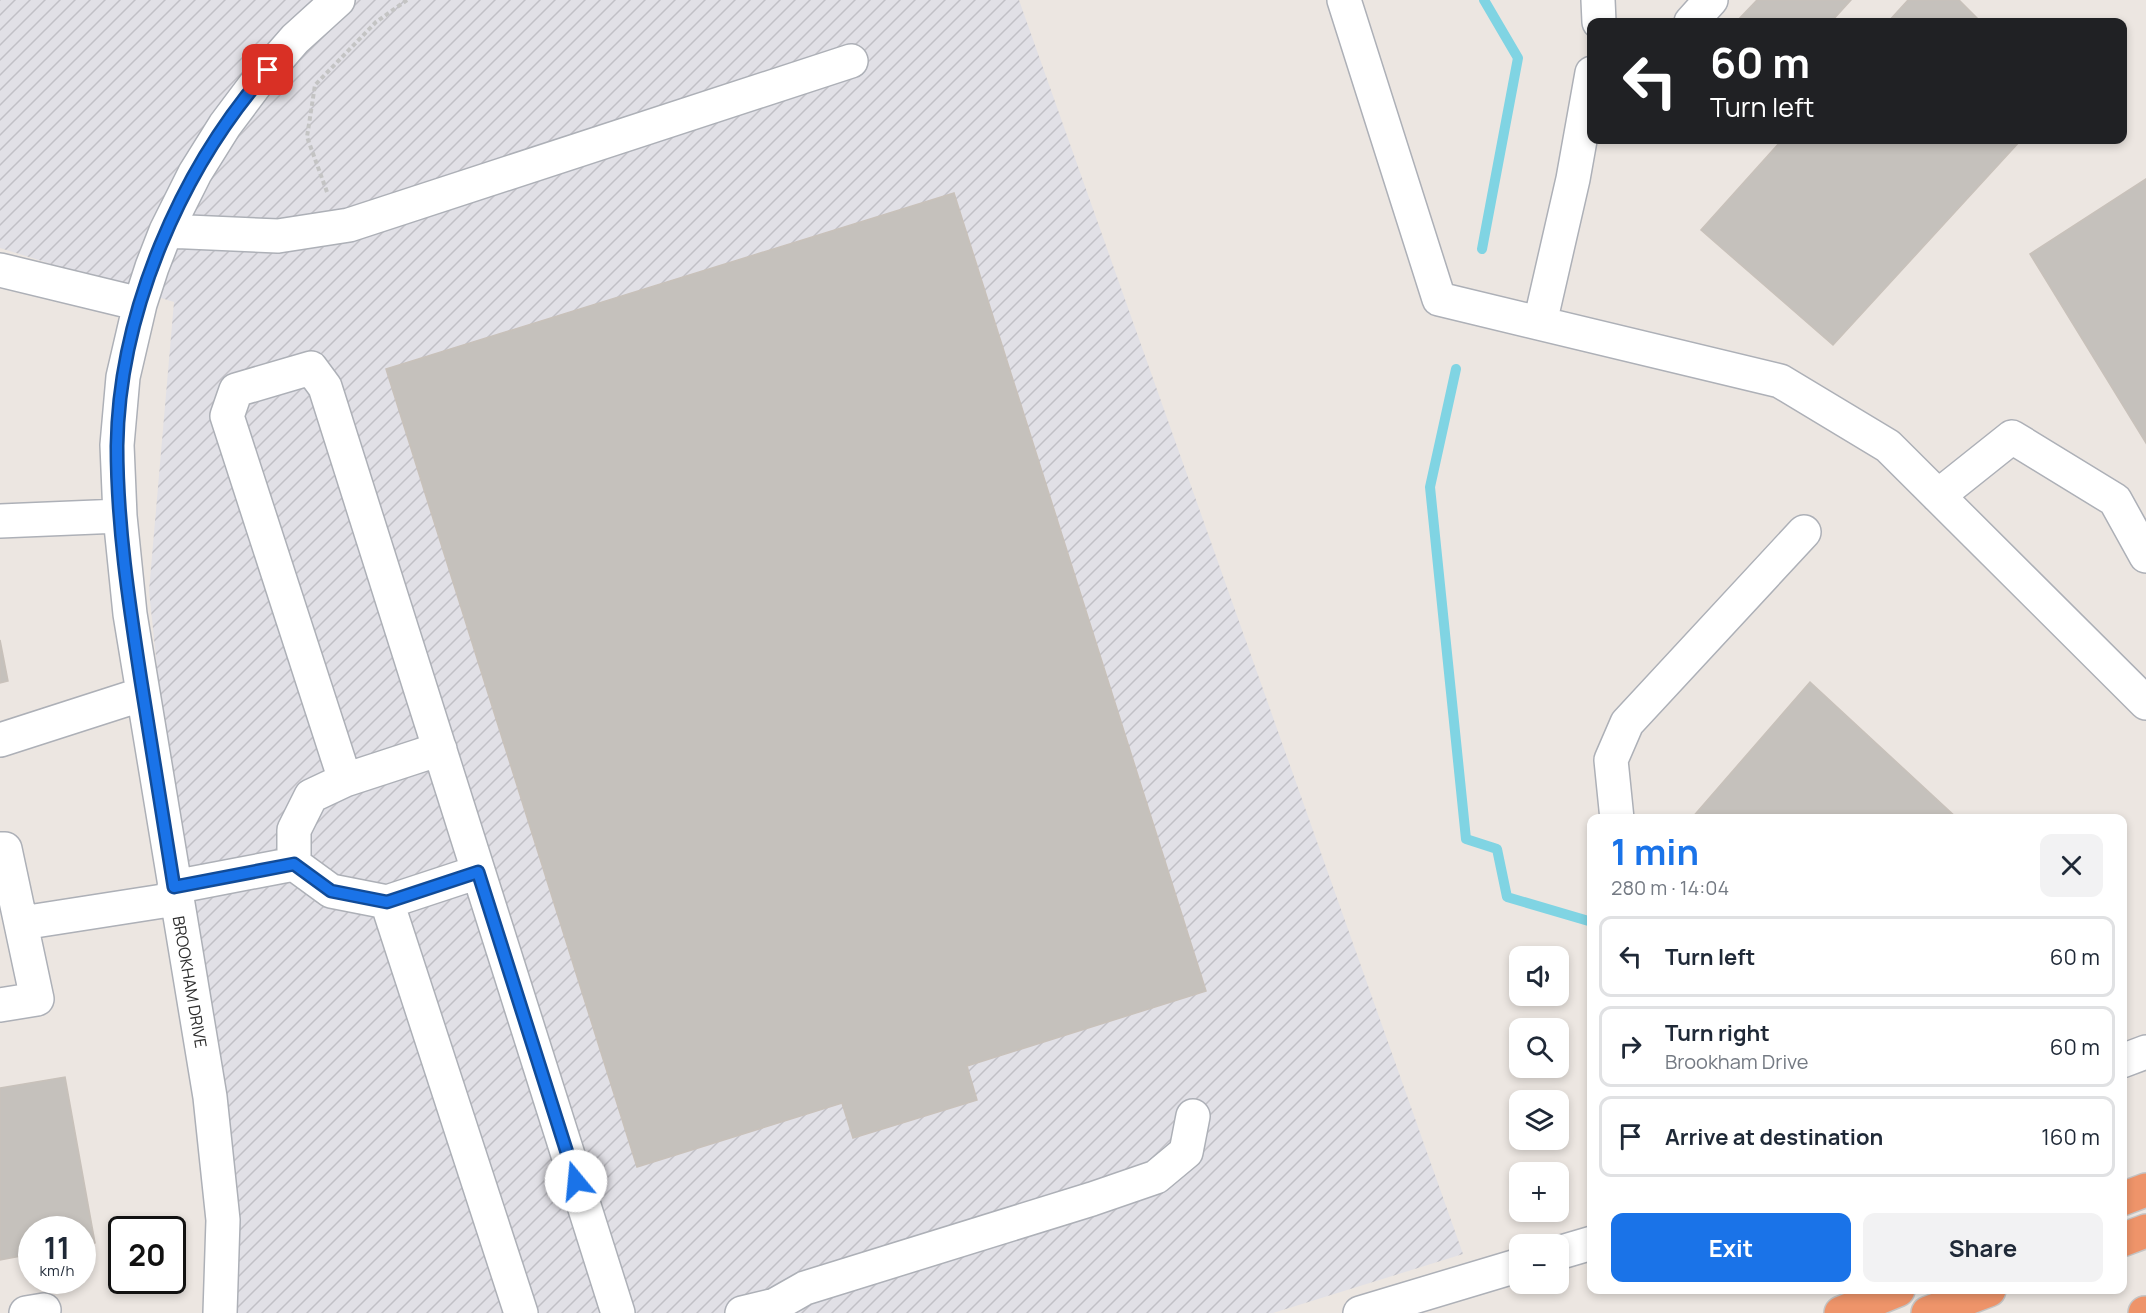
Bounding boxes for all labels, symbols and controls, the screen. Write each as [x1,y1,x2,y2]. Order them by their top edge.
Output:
text: 60 m [1710,33,1810,91]
icon: left [1611,42,1689,120]
pin [242,44,293,95]
icon: arrive [251,53,284,86]
text: Turn left [1710,88,1814,125]
text: 1 min [1611,827,1699,876]
button: close [2040,834,2103,897]
text: 280 m · 14:04 [1611,874,1729,901]
street label: BROOKHAM DRIVE [168,914,212,1050]
icon: left [1614,940,1647,973]
text: Turn left [1665,942,1755,972]
text: 60 m [2050,942,2100,972]
map controls [1509,946,1569,1294]
button: sound [1509,946,1569,1006]
button: search [1509,1018,1569,1078]
text: Turn right [1665,1018,1770,1048]
icon: right [1614,1030,1647,1063]
text: 60 m [2050,1032,2100,1062]
text: Brookham Drive [1665,1048,1809,1075]
button: layers [1509,1090,1569,1150]
icon: arrive [1614,1120,1647,1153]
text: Arrive at destination [1665,1122,1883,1152]
text: 160 m [2041,1122,2100,1152]
position arrow [544,1149,608,1213]
button: + [1509,1162,1569,1222]
button: Exit [1611,1213,1851,1282]
button: Share [1863,1213,2103,1282]
speed limit sign: 20 [108,1216,186,1294]
text: 11 [44,1227,70,1268]
button: − [1509,1234,1569,1294]
text: km/h [40,1260,74,1281]

